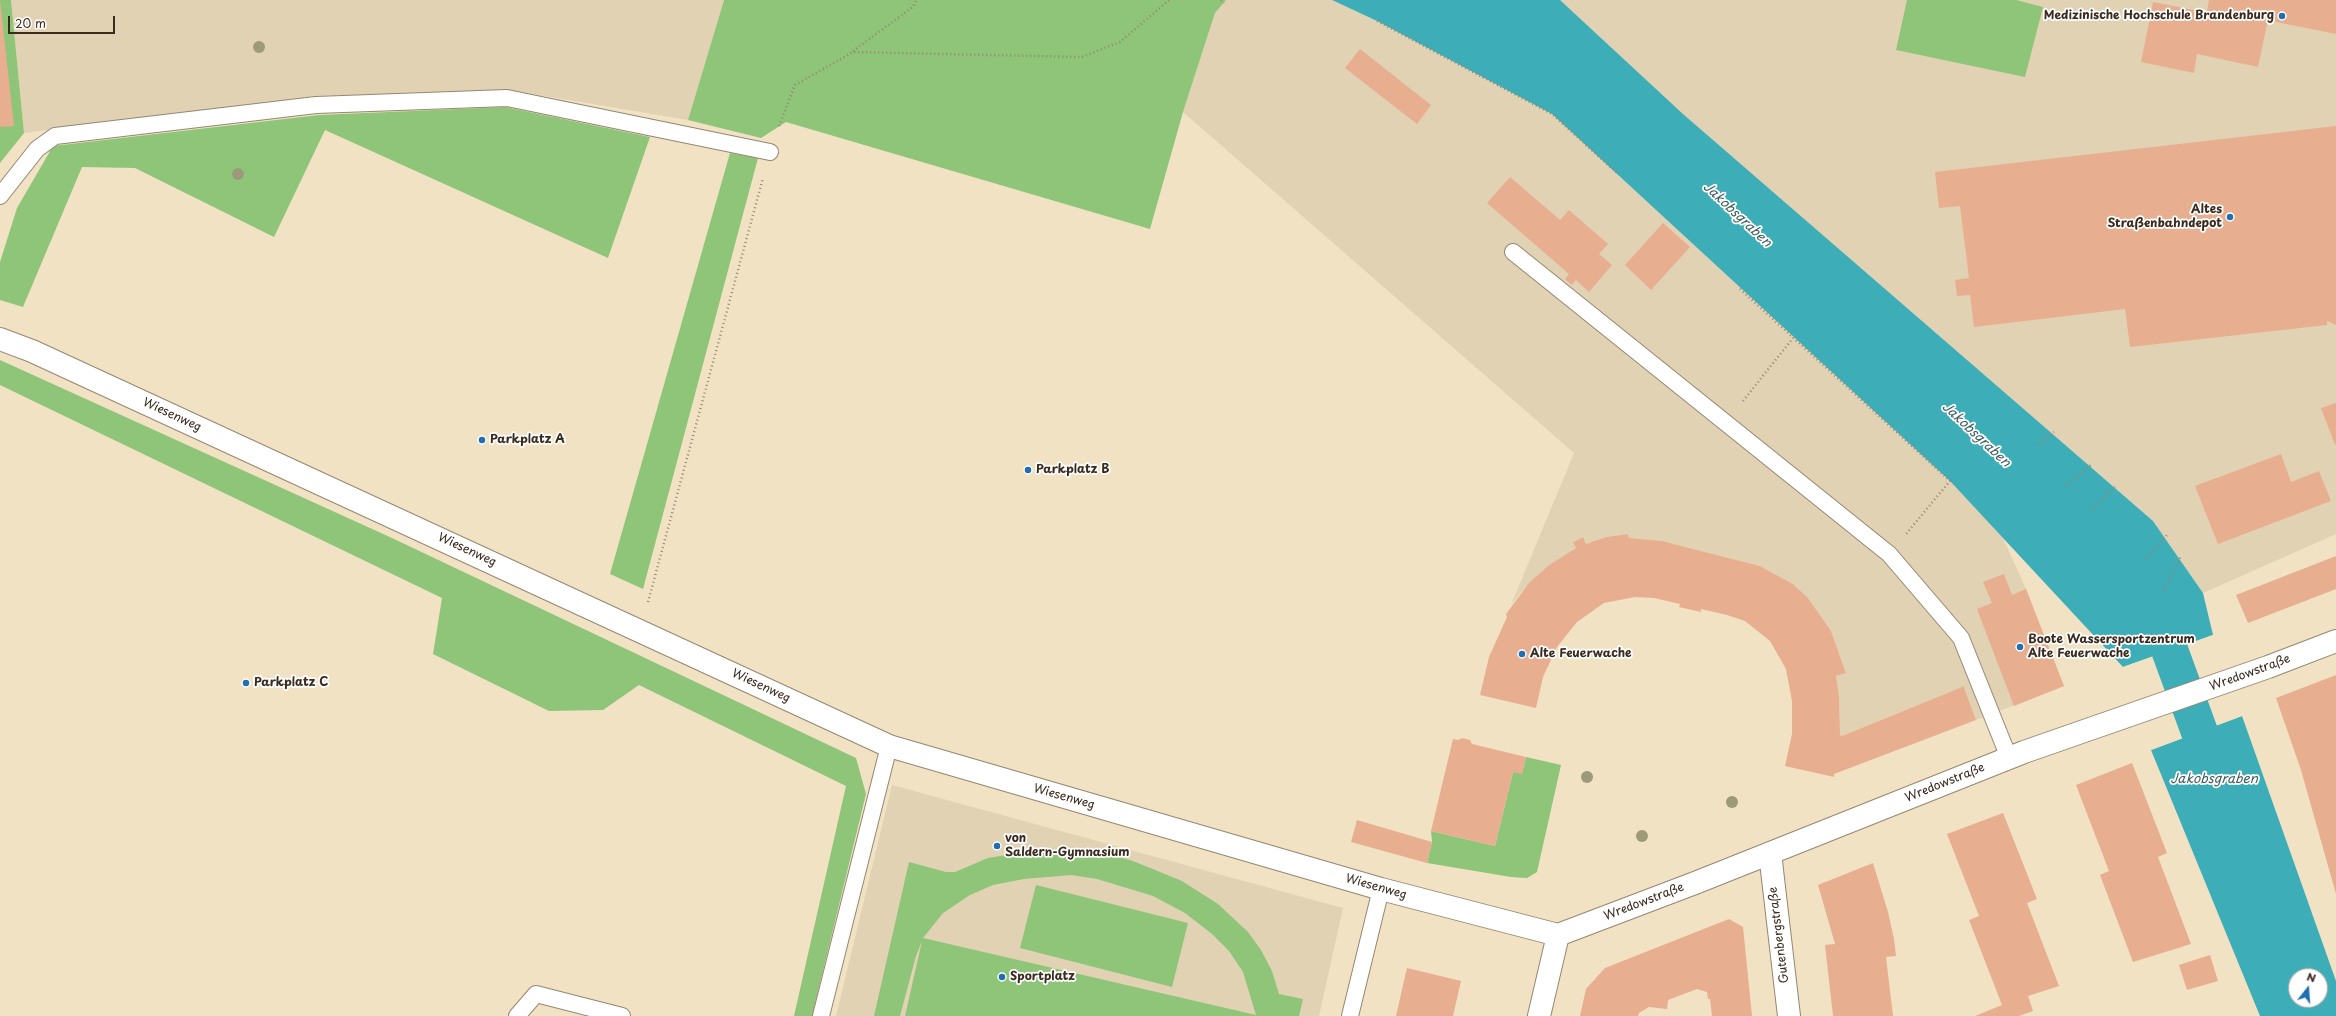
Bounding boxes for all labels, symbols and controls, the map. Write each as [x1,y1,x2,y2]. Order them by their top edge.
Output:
scale bar [10,8,117,34]
place label: Medizinische Hochschule Brandenburg [2044,9,2274,23]
marker: Medizinische Hochschule Brandenburg [2277,11,2287,21]
text: 20 m [15,14,46,32]
water label: Jakobsgraben [1700,179,1774,251]
place label: Altes Straßenbahndepot [2107,203,2222,231]
marker: Altes Straßenbahndepot [2225,212,2235,222]
street label: Wiesenweg [140,395,204,435]
water label: Jakobsgraben [1939,399,2013,471]
place label: Parkplatz A [490,433,565,447]
marker: Parkplatz A [477,435,487,445]
place label: Parkplatz B [1036,463,1110,477]
marker: Parkplatz B [1023,465,1033,475]
street label: Wiesenweg [435,530,499,570]
place label: Boote Wassersportzentrum Alte Feuerwache [2028,633,2195,661]
marker: Boote Wassersportzentrum Alte Feuerwache [2015,642,2025,652]
place label: Alte Feuerwache [1530,647,1632,661]
marker: Alte Feuerwache [1517,649,1527,659]
street label: Wredowstraße [2208,652,2292,694]
street label: Wiesenweg [729,666,793,706]
place label: Parkplatz C [254,676,328,690]
marker: Parkplatz C [241,678,251,688]
street label: Wredowstraße [1903,760,1987,806]
water label: Jakobsgraben [2170,771,2258,787]
street label: Wiesenweg [1032,781,1096,813]
place label: von Saldern-Gymnasium [1005,832,1129,860]
marker: von Saldern-Gymnasium [992,841,1002,851]
street label: Wiesenweg [1344,871,1408,903]
street label: Wredowstraße [1602,880,1686,924]
street label: Gutenbergstraße [1766,886,1792,984]
north arrow [2288,968,2328,1008]
text: N [2305,968,2318,986]
place label: Sportplatz [1010,970,1075,984]
marker: Sportplatz [997,972,1007,982]

